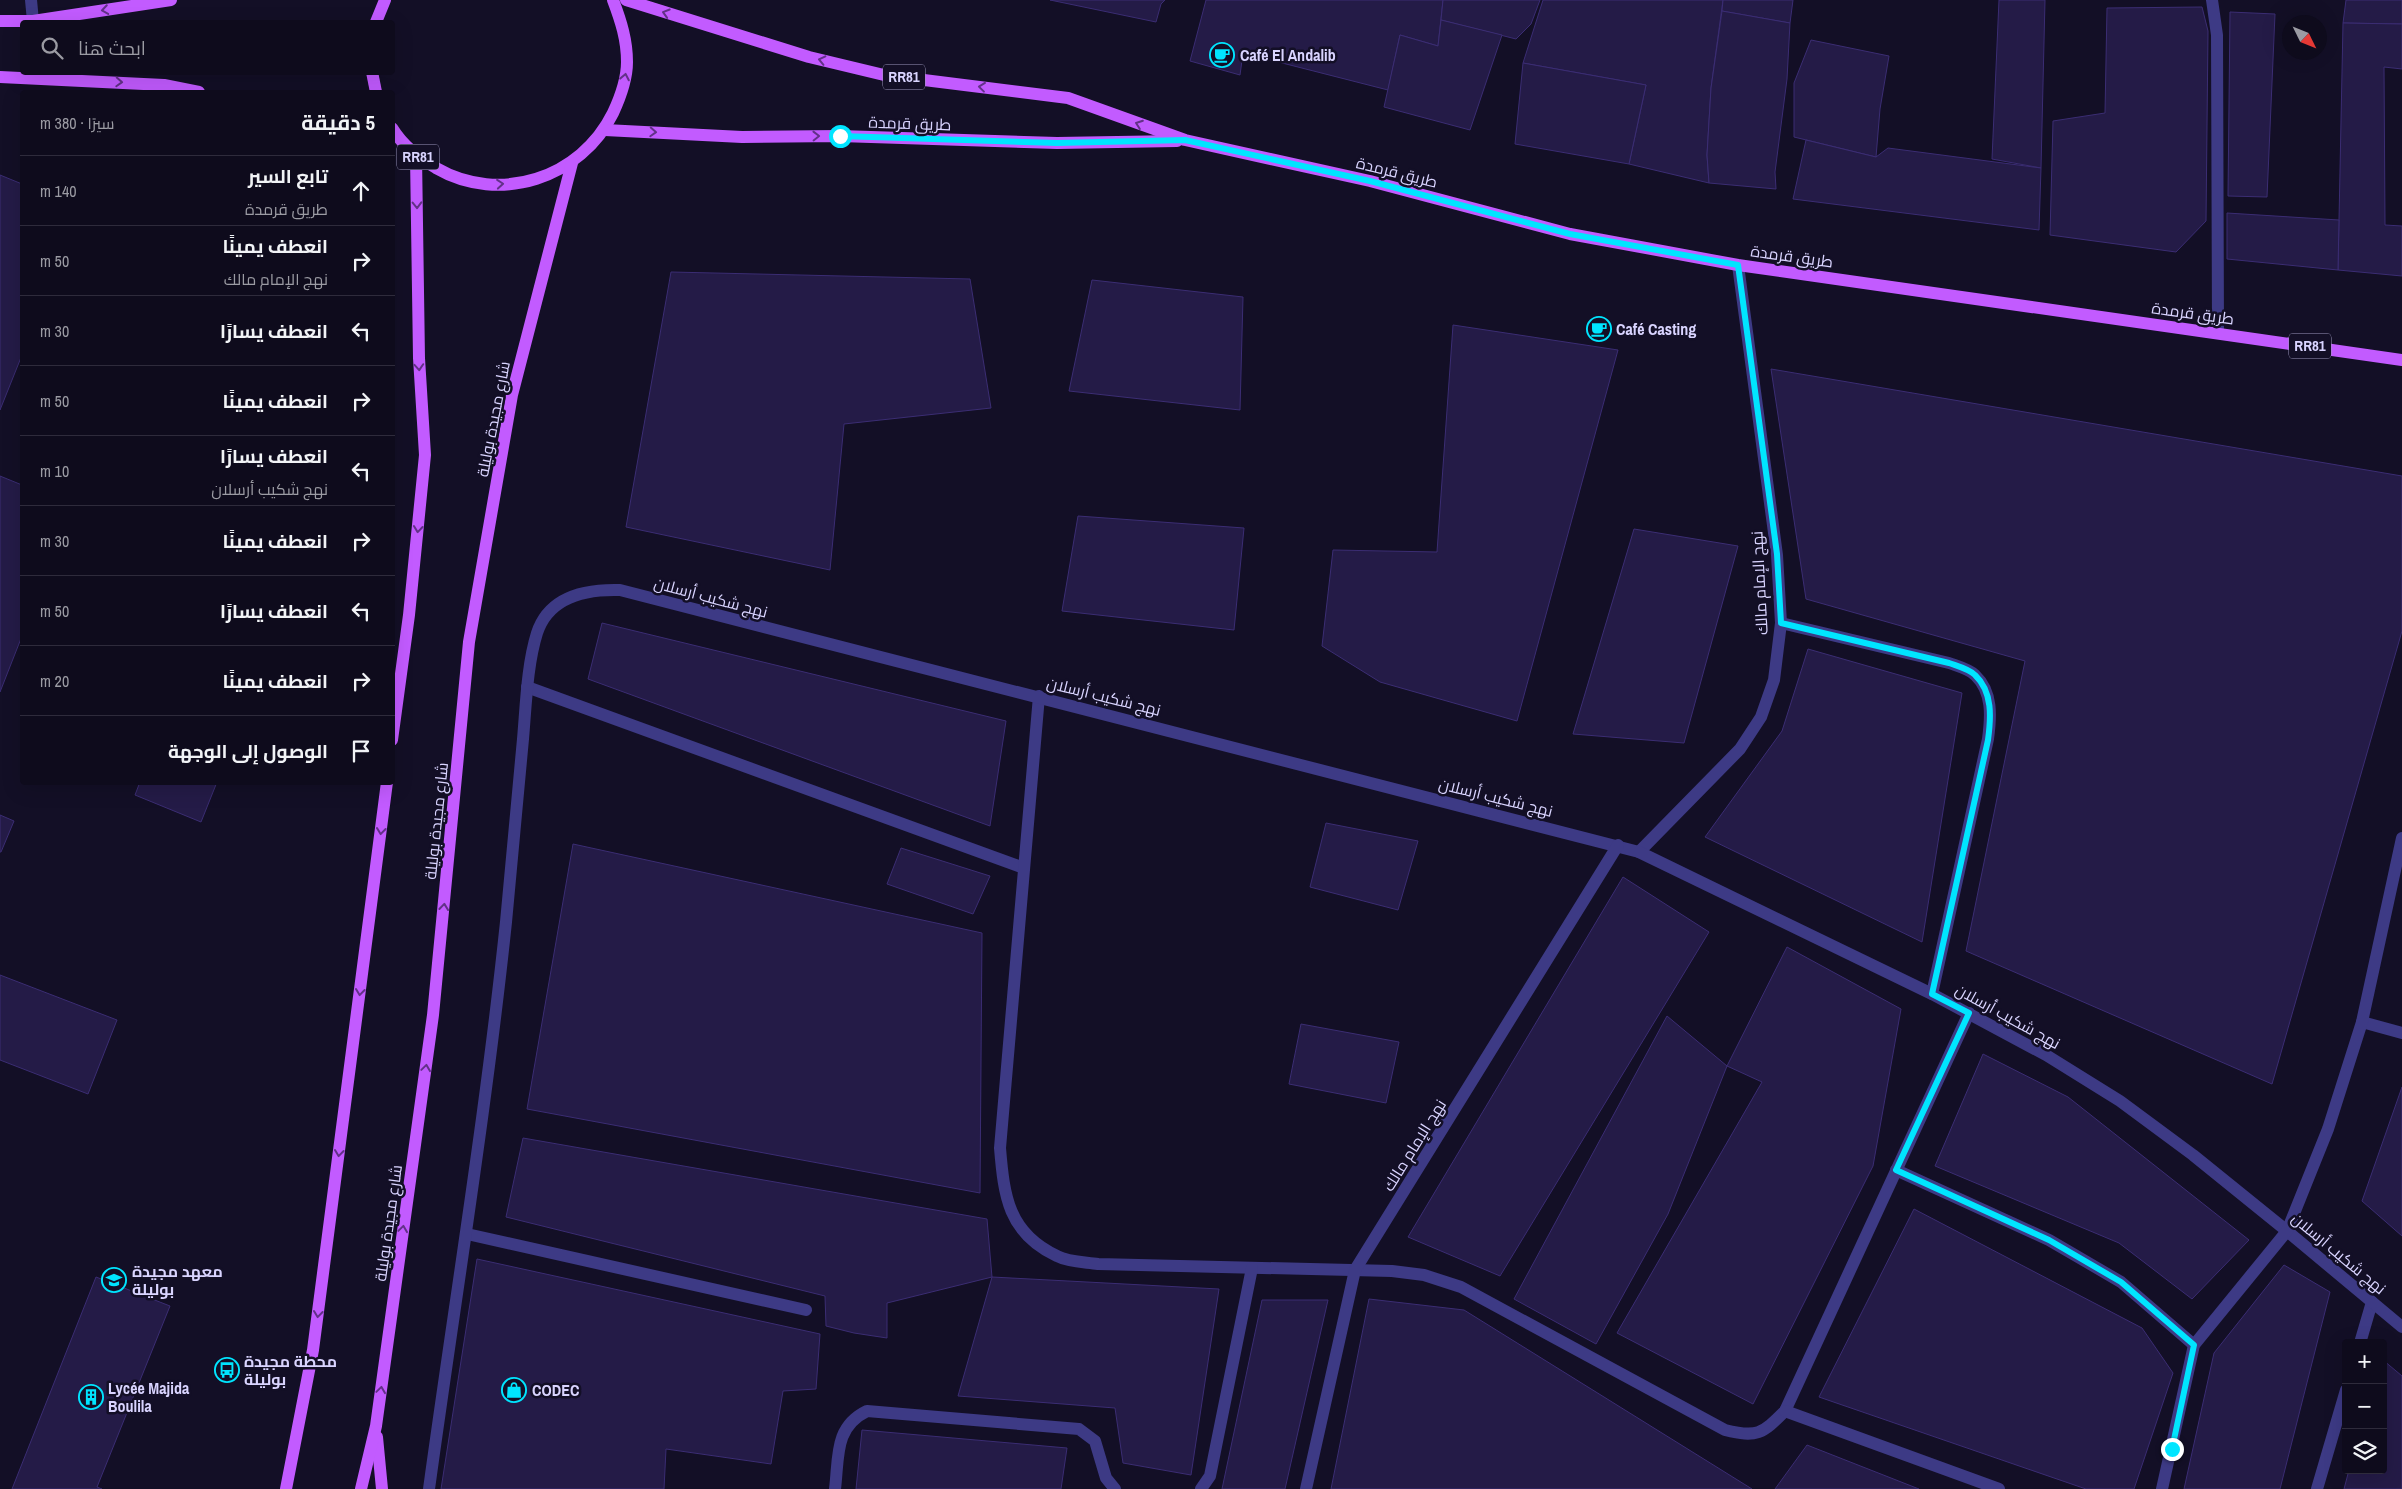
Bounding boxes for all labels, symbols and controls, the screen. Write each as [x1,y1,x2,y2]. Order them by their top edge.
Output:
one-way arrow [101,4,109,15]
one-way arrow [662,8,671,18]
north arrow [2282,15,2327,60]
search box [20,20,395,75]
icon: search [38,34,66,62]
text: ابحث هنا [78,35,146,61]
cafe icon: Café El Andalib [1209,42,1235,68]
place label: Café El Andalib [1240,44,1336,66]
one-way arrow [817,55,826,66]
road number: RR81 [883,64,925,90]
one-way arrow [619,73,629,81]
one-way arrow [115,77,123,88]
one-way arrow [977,82,985,93]
text: 5 دقيقة [301,108,375,137]
street label: طريق قرمدة [868,111,952,135]
text: سيرًا · 380 m [40,112,114,134]
one-way arrow [1135,120,1144,130]
route start [829,125,852,148]
one-way arrow [650,127,658,138]
one-way arrow [812,131,820,141]
road number: RR81 [397,144,439,170]
street label: طريق قرمدة [1354,151,1440,193]
text: تابع السير [248,163,328,189]
icon: ahead [347,177,375,205]
one-way arrow [496,179,504,190]
text: 140 m [40,180,76,202]
text: طريق قرمدة [245,198,328,220]
one-way arrow [412,201,422,209]
text: انعطف يمينًا [222,233,328,259]
street label: طريق قرمدة [1749,239,1835,273]
icon: right [347,247,375,275]
text: 50 m [40,250,69,272]
text: نهج الإمام مالك [224,268,328,290]
street label: طريق قرمدة [2150,296,2236,330]
cafe icon: Café Casting [1586,316,1612,342]
icon: left [347,317,375,345]
text: انعطف يسارًا [220,318,328,344]
place label: Café Casting [1616,318,1696,340]
text: 30 m [40,320,69,342]
road number: RR81 [2289,334,2331,358]
street label: شارع مجيدة بوليلة [471,359,516,479]
one-way arrow [414,363,425,371]
icon: right [347,387,375,415]
text: انعطف يمينًا [222,388,328,414]
text: 50 m [40,390,69,412]
text: انعطف يسارًا [220,443,328,469]
icon: left [347,457,375,485]
text: 10 m [40,460,69,482]
text: نهج شكيب أرسلان [211,478,328,500]
one-way arrow [413,525,424,533]
icon: right [347,527,375,555]
text: انعطف يمينًا [222,528,328,554]
text: 30 m [40,530,69,552]
street label: نهج الإمام مالك [1745,530,1774,636]
street label: نهج شكيب أرسلان [651,571,770,624]
icon: left [347,597,375,625]
text: انعطف يسارًا [220,598,328,624]
text: 50 m [40,600,69,622]
icon: right [347,667,375,695]
text: انعطف يمينًا [222,668,328,694]
text: 20 m [40,670,69,692]
street label: نهج شكيب أرسلان [1044,671,1163,722]
icon: arrive [347,737,375,765]
text: الوصول إلى الوجهة [168,738,328,764]
street label: شارع مجيدة بوليلة [419,761,454,881]
street label: نهج شكيب أرسلان [1436,772,1555,823]
one-way arrow [376,827,387,835]
one-way arrow [438,902,449,910]
street label: نهج شكيب أرسلان [1951,978,2064,1055]
one-way arrow [355,988,366,996]
one-way arrow [420,1064,430,1072]
street label: نهج الإمام مالك [1377,1095,1452,1196]
one-way arrow [334,1149,345,1157]
street label: شارع مجيدة بوليلة [369,1163,408,1283]
street label: نهج شكيب أرسلان [2287,1207,2391,1300]
one-way arrow [397,1225,408,1233]
place label: معهد مجيدة بوليلة [132,1260,223,1300]
school or university icon: معهد مجيدة بوليلة [101,1267,127,1293]
one-way arrow [313,1311,324,1319]
map controls [2342,1339,2387,1474]
button: + [2342,1339,2387,1384]
place label: محطة مجيدة بوليلة [244,1350,337,1390]
bus stop icon: محطة مجيدة بوليلة [214,1357,240,1383]
place label: Lycée Majida Boulila [108,1377,190,1417]
shop icon: CODEC [501,1377,527,1403]
place label: CODEC [532,1379,579,1401]
building icon: Lycée Majida Boulila [78,1384,104,1410]
button: − [2342,1384,2387,1429]
one-way arrow [375,1386,386,1394]
button: layers [2342,1429,2387,1474]
route end [2161,1438,2184,1461]

